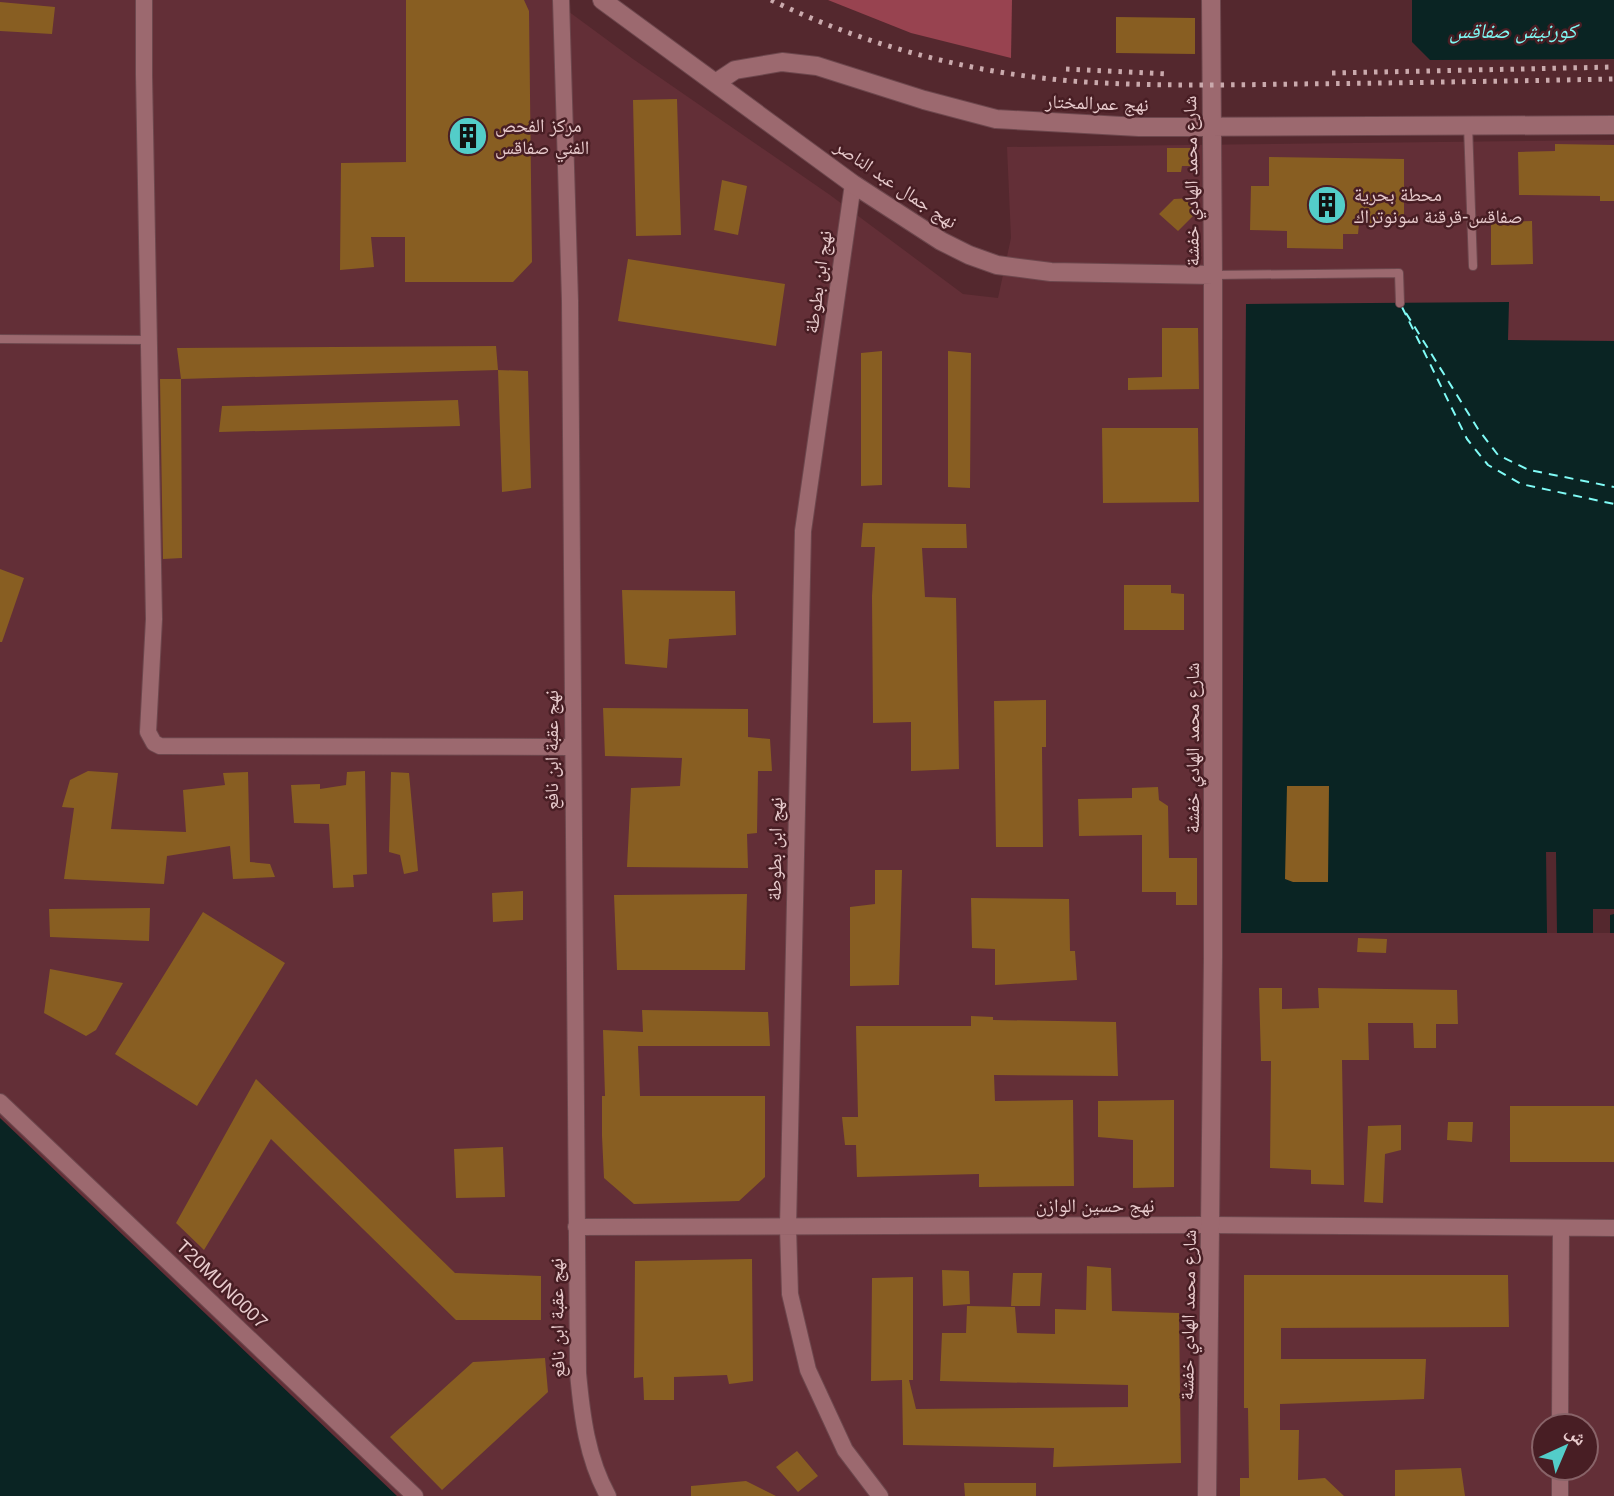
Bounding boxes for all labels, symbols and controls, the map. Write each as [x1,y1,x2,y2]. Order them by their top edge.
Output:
water label: كورنيش صفاقس [1449,19,1580,44]
street label: نهج عمرالمختار [1044,91,1149,117]
street label: شارع محمد الهادي خفشة [1179,95,1208,267]
building icon: مركز الفحص الفني صفاقس [447,115,489,157]
place label: مركز الفحص الفني صفاقس [495,115,589,162]
street label: نهج جمال عبد الناصر [829,135,961,234]
building icon: محطة بحرية صفاقس-قرقنة سونوتراك [1306,184,1348,226]
place label: محطة بحرية صفاقس-قرقنة سونوتراك [1354,184,1523,228]
street label: نهج ابن بطوطة [800,229,838,335]
street label: شارع محمد الهادي خفشة [1182,663,1207,833]
street label: نهج عقبة ابن نافع [541,690,564,810]
street label: نهج ابن بطوطة [764,797,788,901]
street label: نهج حسين الوازن [1036,1195,1154,1218]
street label: شارع محمد الهادي خفشة [1176,1229,1205,1401]
street label: T20MUN0007 [172,1235,272,1333]
street label: نهج عقبة ابن نافع [545,1258,571,1378]
north arrow [1530,1412,1600,1482]
text: ش [1561,1421,1591,1450]

